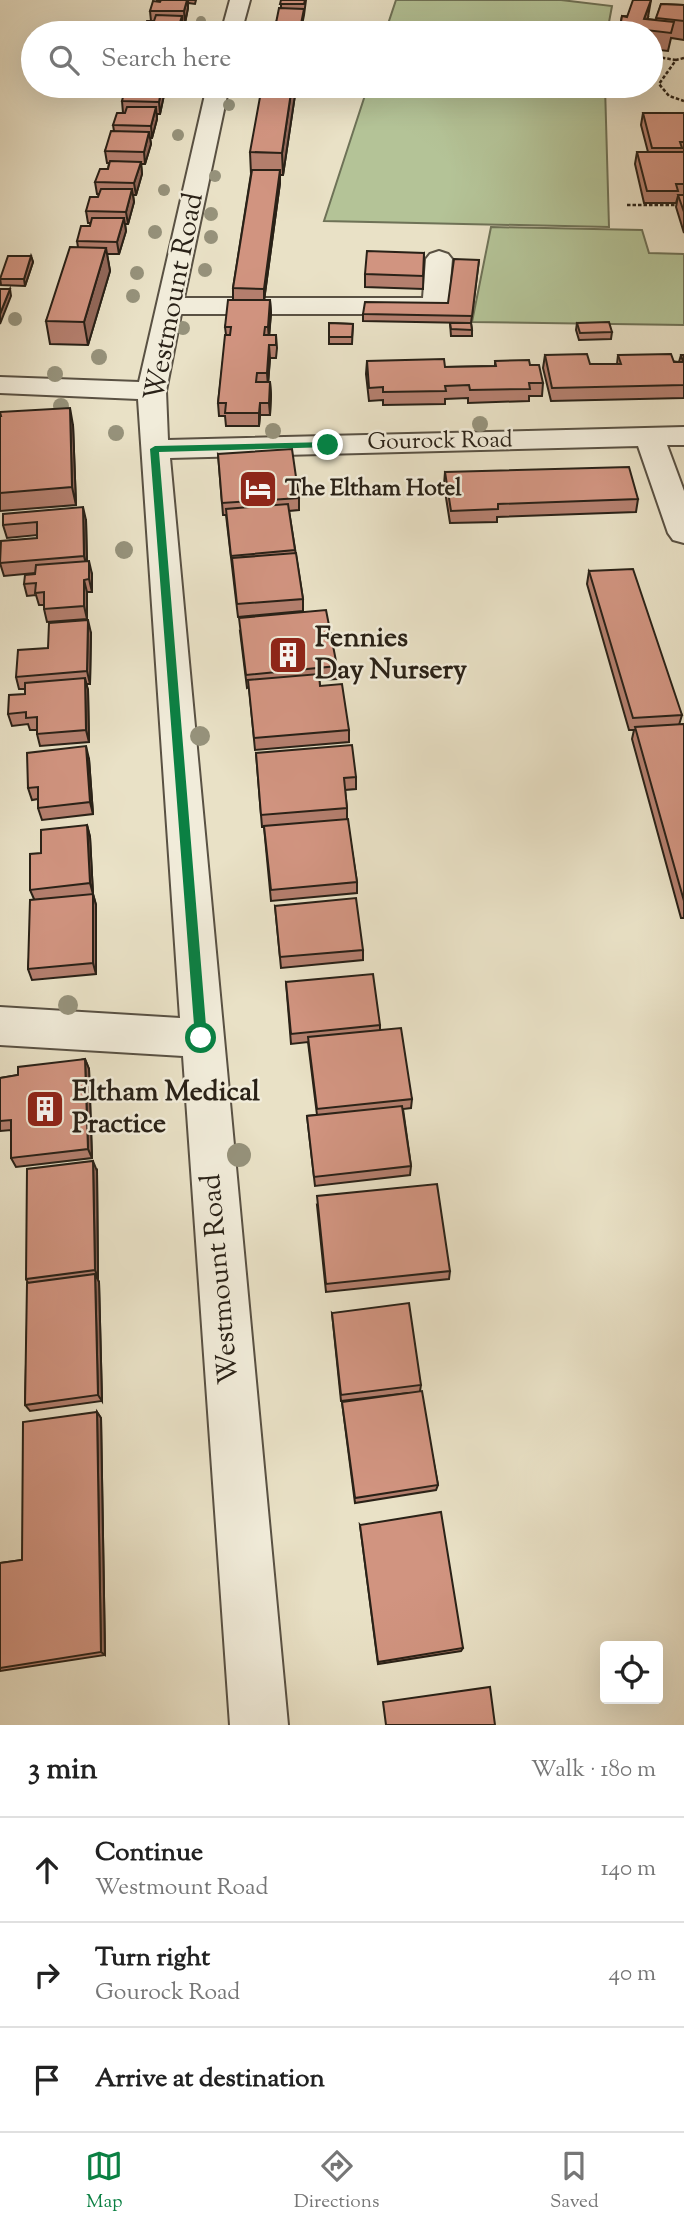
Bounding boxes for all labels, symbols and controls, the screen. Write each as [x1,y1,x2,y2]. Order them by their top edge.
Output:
search box [21,21,663,98]
icon: search [45,41,83,79]
text: Search here [101,41,231,78]
street label: Westmount Road [135,189,215,404]
street label: Gourock Road [367,424,513,460]
route end [312,429,343,460]
hotel icon: The Eltham Hotel [237,468,279,510]
place label: The Eltham Hotel [285,473,462,506]
place label: Fennies Day Nursery [315,619,467,691]
building icon: Fennies Day Nursery [267,634,309,676]
route start [185,1022,216,1053]
place label: Eltham Medical Practice [72,1073,260,1145]
building icon: Eltham Medical Practice [24,1088,66,1130]
street label: Westmount Road [192,1172,250,1386]
map controls [600,1641,663,1704]
button: locate [600,1641,663,1704]
text: 3 min [28,1749,98,1792]
text: Walk · 180 m [531,1754,656,1787]
text: Continue [95,1835,203,1872]
icon: ahead [28,1851,66,1889]
text: 140 m [601,1853,656,1886]
text: Westmount Road [95,1872,268,1905]
text: Turn right [95,1940,210,1977]
icon: right [28,1956,66,1994]
text: 40 m [609,1958,656,1991]
text: Gourock Road [95,1977,240,2010]
icon: arrive [28,2061,66,2099]
text: Arrive at destination [95,2061,325,2098]
tab: Map [85,2147,123,2216]
tab: Directions [294,2147,379,2216]
tab: Saved [550,2147,599,2216]

